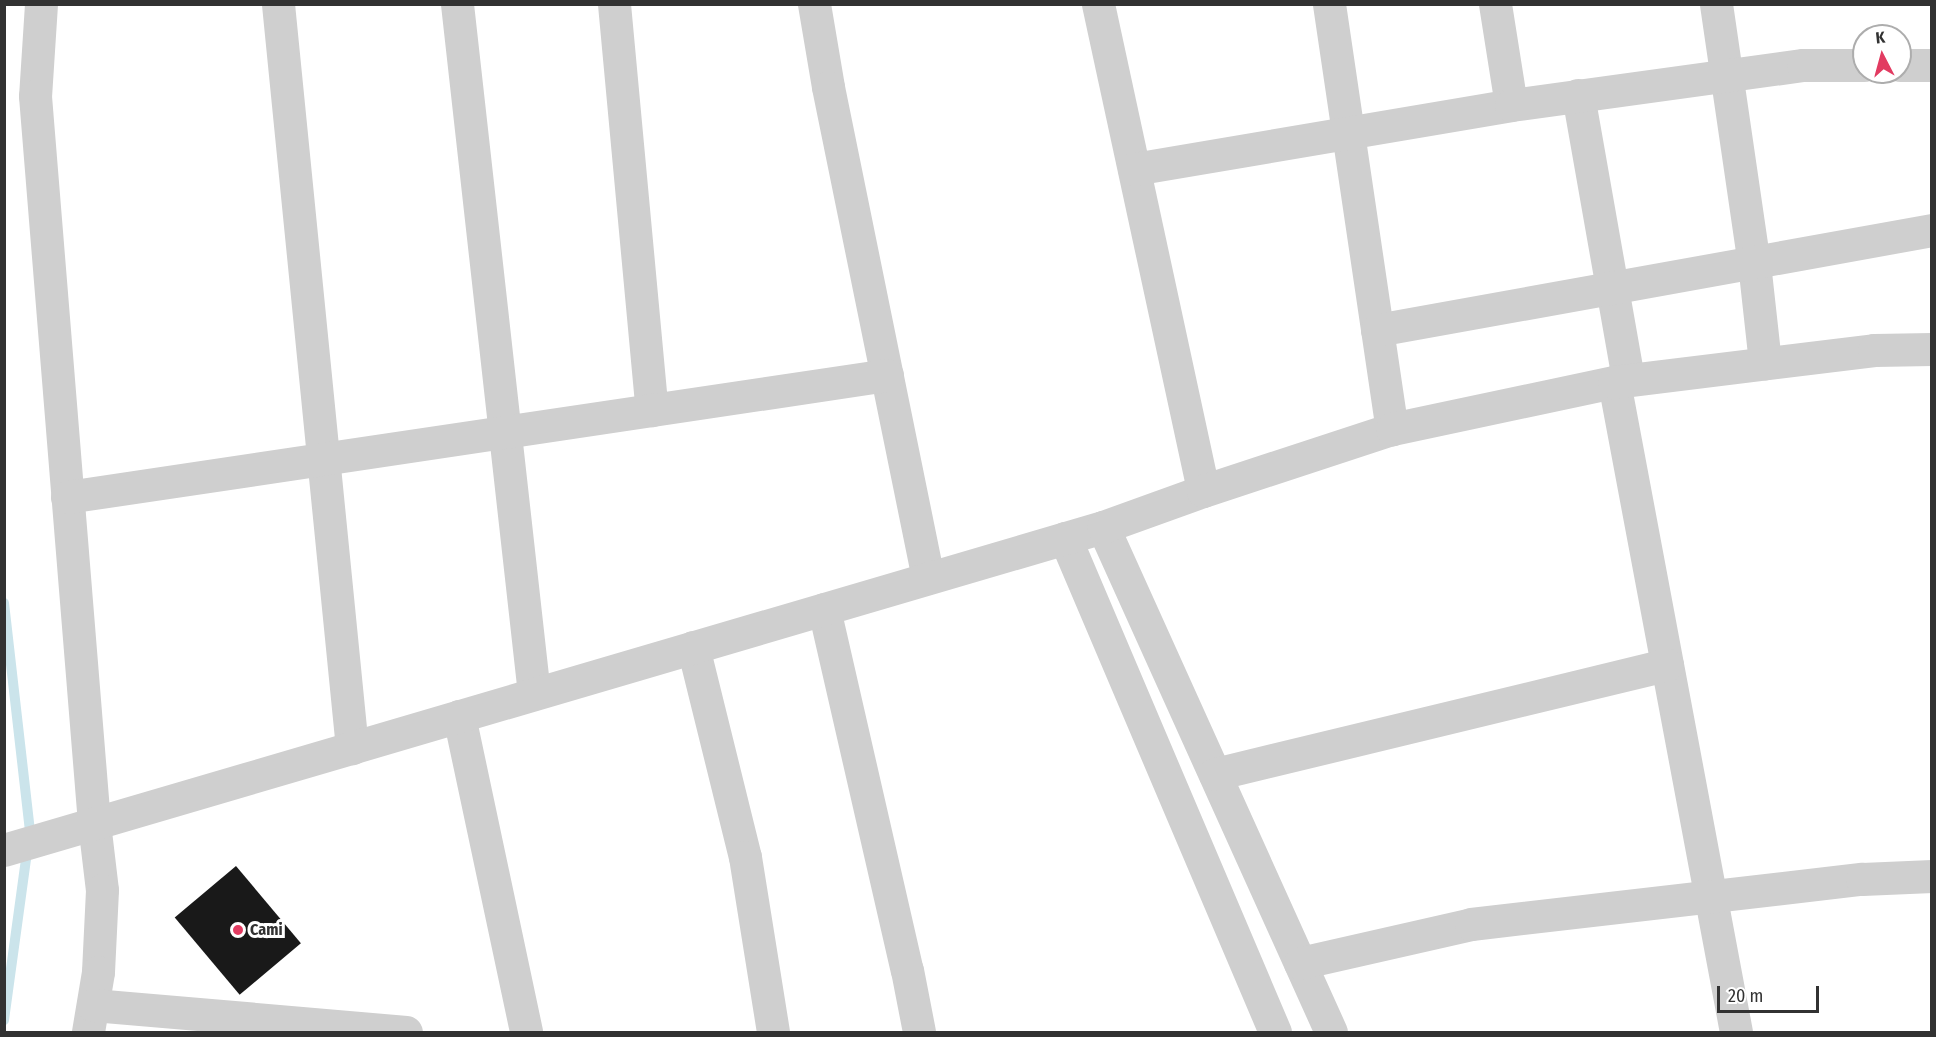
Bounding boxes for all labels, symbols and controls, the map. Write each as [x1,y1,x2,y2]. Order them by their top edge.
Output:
north arrow [1852,24,1912,84]
text: K [1875,28,1886,48]
place label: Cami [250,920,283,940]
marker: Cami [231,923,245,937]
scale bar [1720,974,1822,1012]
text: 20 m [1728,985,1763,1007]

